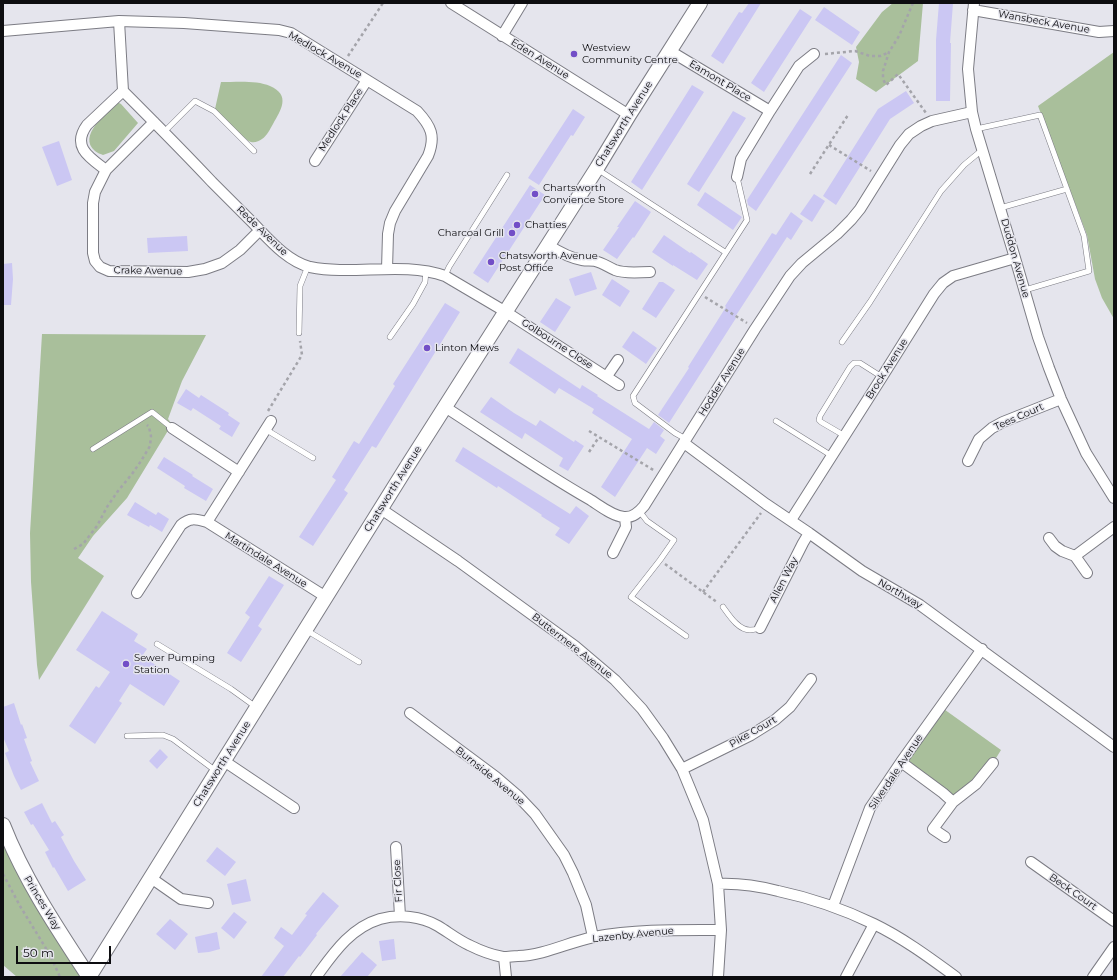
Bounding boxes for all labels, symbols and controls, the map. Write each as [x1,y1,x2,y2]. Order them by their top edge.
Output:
street label: Wansbeck Avenue [997,8,1091,36]
street label: Medlock Avenue [286,29,364,81]
street label: Eden Avenue [509,36,571,82]
place label: Westview Community Centre [582,42,678,66]
marker: Westview Community Centre [569,49,579,59]
street label: Eamont Place [687,58,753,104]
street label: Chatsworth Avenue [593,79,655,169]
street label: Medlock Place [316,86,366,154]
place label: Chartsworth Convience Store [543,182,624,206]
marker: Chartsworth Convience Store [530,189,540,199]
street label: Rede Avenue [234,204,290,258]
street label: Duddon Avenue [998,217,1032,299]
place label: Chatties [525,219,566,231]
marker: Chatties [512,220,522,230]
place label: Charcoal Grill [438,227,504,239]
marker: Charcoal Grill [507,228,517,238]
place label: Chatsworth Avenue Post Office [499,250,598,274]
marker: Chatsworth Avenue Post Office [486,257,496,267]
street label: Crake Avenue [114,264,182,278]
street label: Golbourne Close [519,316,595,372]
street label: Brock Avenue [863,336,911,402]
place label: Linton Mews [435,342,499,354]
marker: Linton Mews [422,343,432,353]
street label: Hodder Avenue [696,346,748,418]
street label: Tees Court [992,401,1046,433]
street label: Chatsworth Avenue [362,444,424,534]
street label: Martindale Avenue [223,530,309,590]
street label: Allen Way [767,555,801,605]
street label: Northway [876,577,924,611]
street label: Buttermere Avenue [529,611,615,681]
place label: Sewer Pumping Station [134,652,215,676]
marker: Sewer Pumping Station [121,659,131,669]
street label: Pike Court [727,714,779,750]
street label: Chatsworth Avenue [191,719,253,809]
street label: Silverdale Avenue [866,732,926,812]
street label: Burnside Avenue [453,744,527,808]
street label: Fir Close [391,859,405,903]
street label: Beck Court [1047,871,1099,913]
street label: Princes Way [21,874,63,932]
street label: Lazenby Avenue [592,925,674,945]
scale bar [18,938,113,964]
text: 50 m [23,945,54,960]

